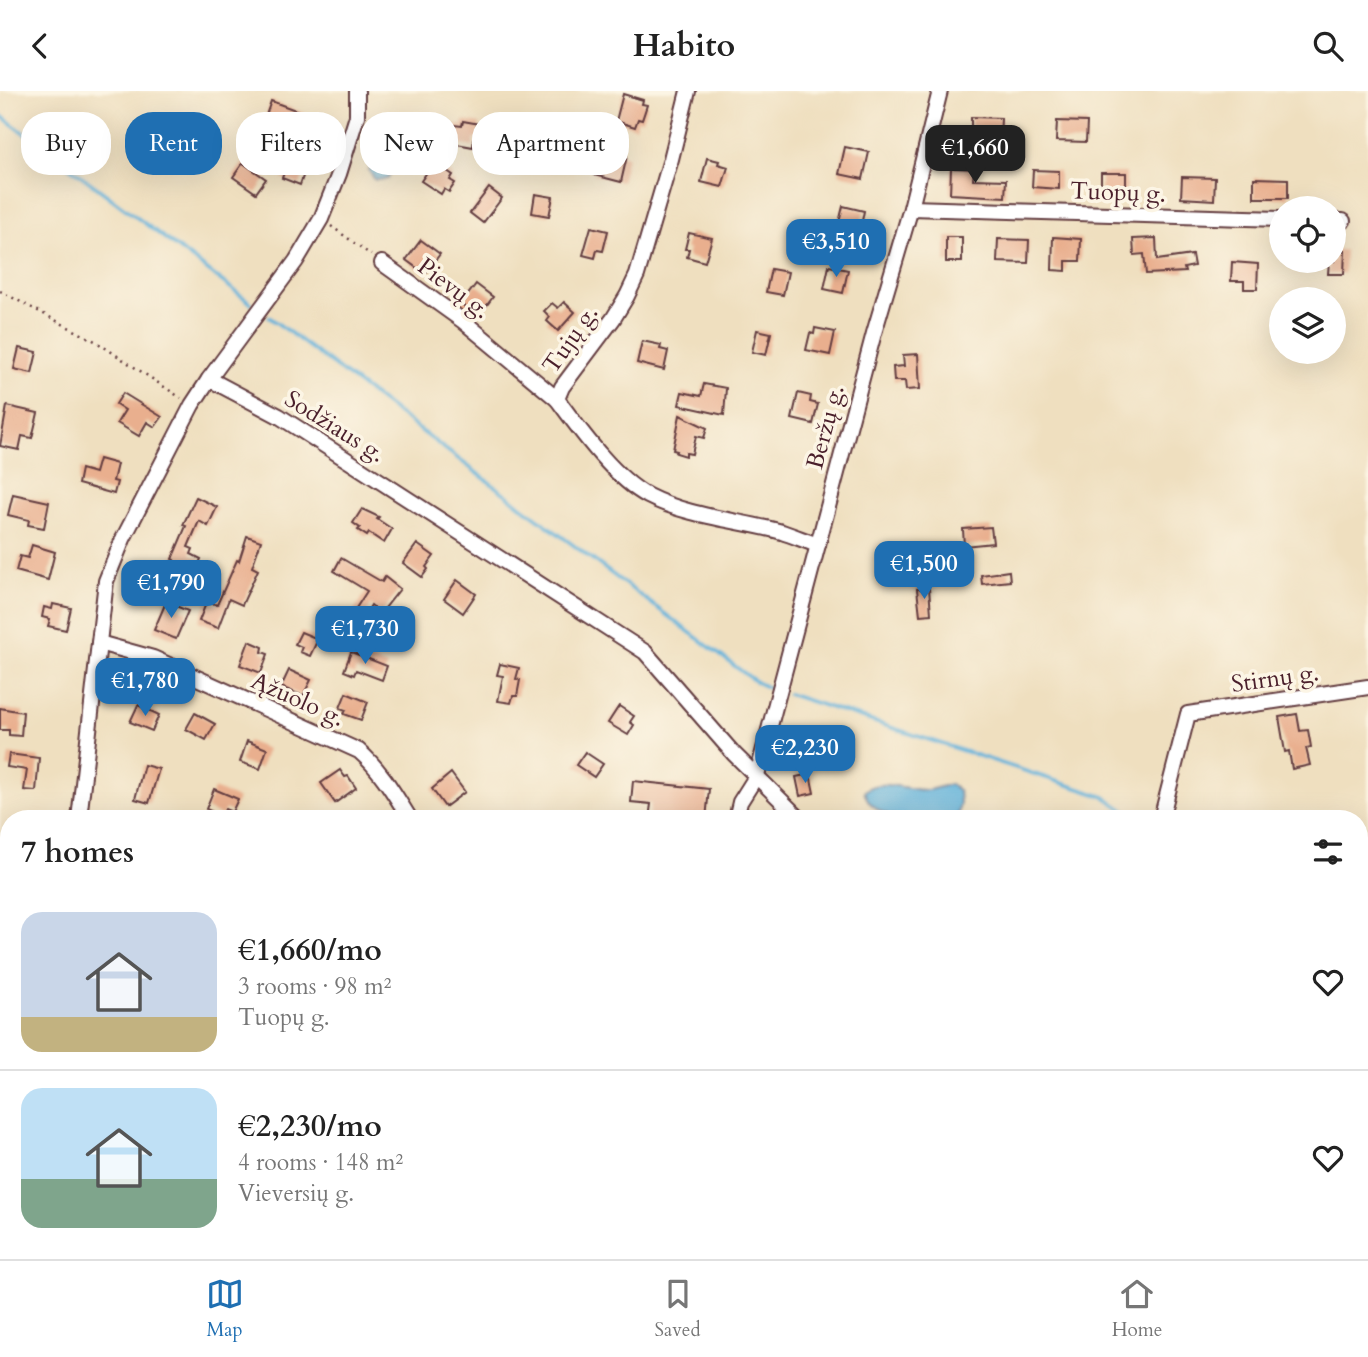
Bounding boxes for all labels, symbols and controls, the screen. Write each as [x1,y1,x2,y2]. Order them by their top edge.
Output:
text: Habito [633,24,735,68]
icon: back [21,27,59,65]
icon: search [1309,27,1347,65]
chip: Buy [21,112,111,175]
chip: Rent [125,112,222,175]
chip: Filters [236,112,346,175]
chip: New [360,112,458,175]
chip: Apartment [472,112,629,175]
pin: €1,660 [918,125,1032,185]
text: €1,660 [941,132,1009,163]
street label: Tuopų g. [1070,174,1166,211]
map controls [1269,196,1346,364]
button: locate [1269,196,1346,273]
pin: €3,510 [779,219,893,279]
text: €3,510 [802,226,870,257]
street label: Pievų g. [411,250,497,327]
button: layers [1269,287,1346,364]
street label: Tujų g. [535,298,606,380]
street label: Beržų g. [798,381,853,473]
street label: Sodžiaus g. [278,383,391,470]
pin: €1,500 [867,541,981,601]
text: €1,500 [890,548,958,579]
pin: €1,790 [114,561,228,620]
text: €1,790 [137,567,205,598]
pin: €1,730 [308,607,422,666]
text: €1,730 [331,613,399,644]
street label: Stirnų g. [1229,656,1321,701]
pin: €1,780 [88,659,202,718]
street label: Ąžuolo g. [246,664,350,735]
text: €1,780 [111,665,179,696]
pin: €2,230 [748,725,862,785]
text: €2,230 [771,732,839,763]
text: 7 homes [21,832,134,873]
icon: filters [1309,833,1347,871]
text: €1,660/mo [238,930,382,971]
icon: home [77,940,161,1024]
icon: heart [1309,963,1347,1001]
text: 3 rooms · 98 m² [238,971,391,1002]
text: Tuopų g. [238,1002,330,1033]
text: €2,230/mo [238,1106,382,1147]
icon: home [77,1116,161,1200]
icon: heart [1309,1139,1347,1177]
text: 4 rooms · 148 m² [238,1147,403,1178]
text: Vieversių g. [238,1178,354,1209]
tab: Map [206,1275,244,1343]
tab: Saved [655,1275,701,1343]
tab: Home [1112,1275,1162,1343]

